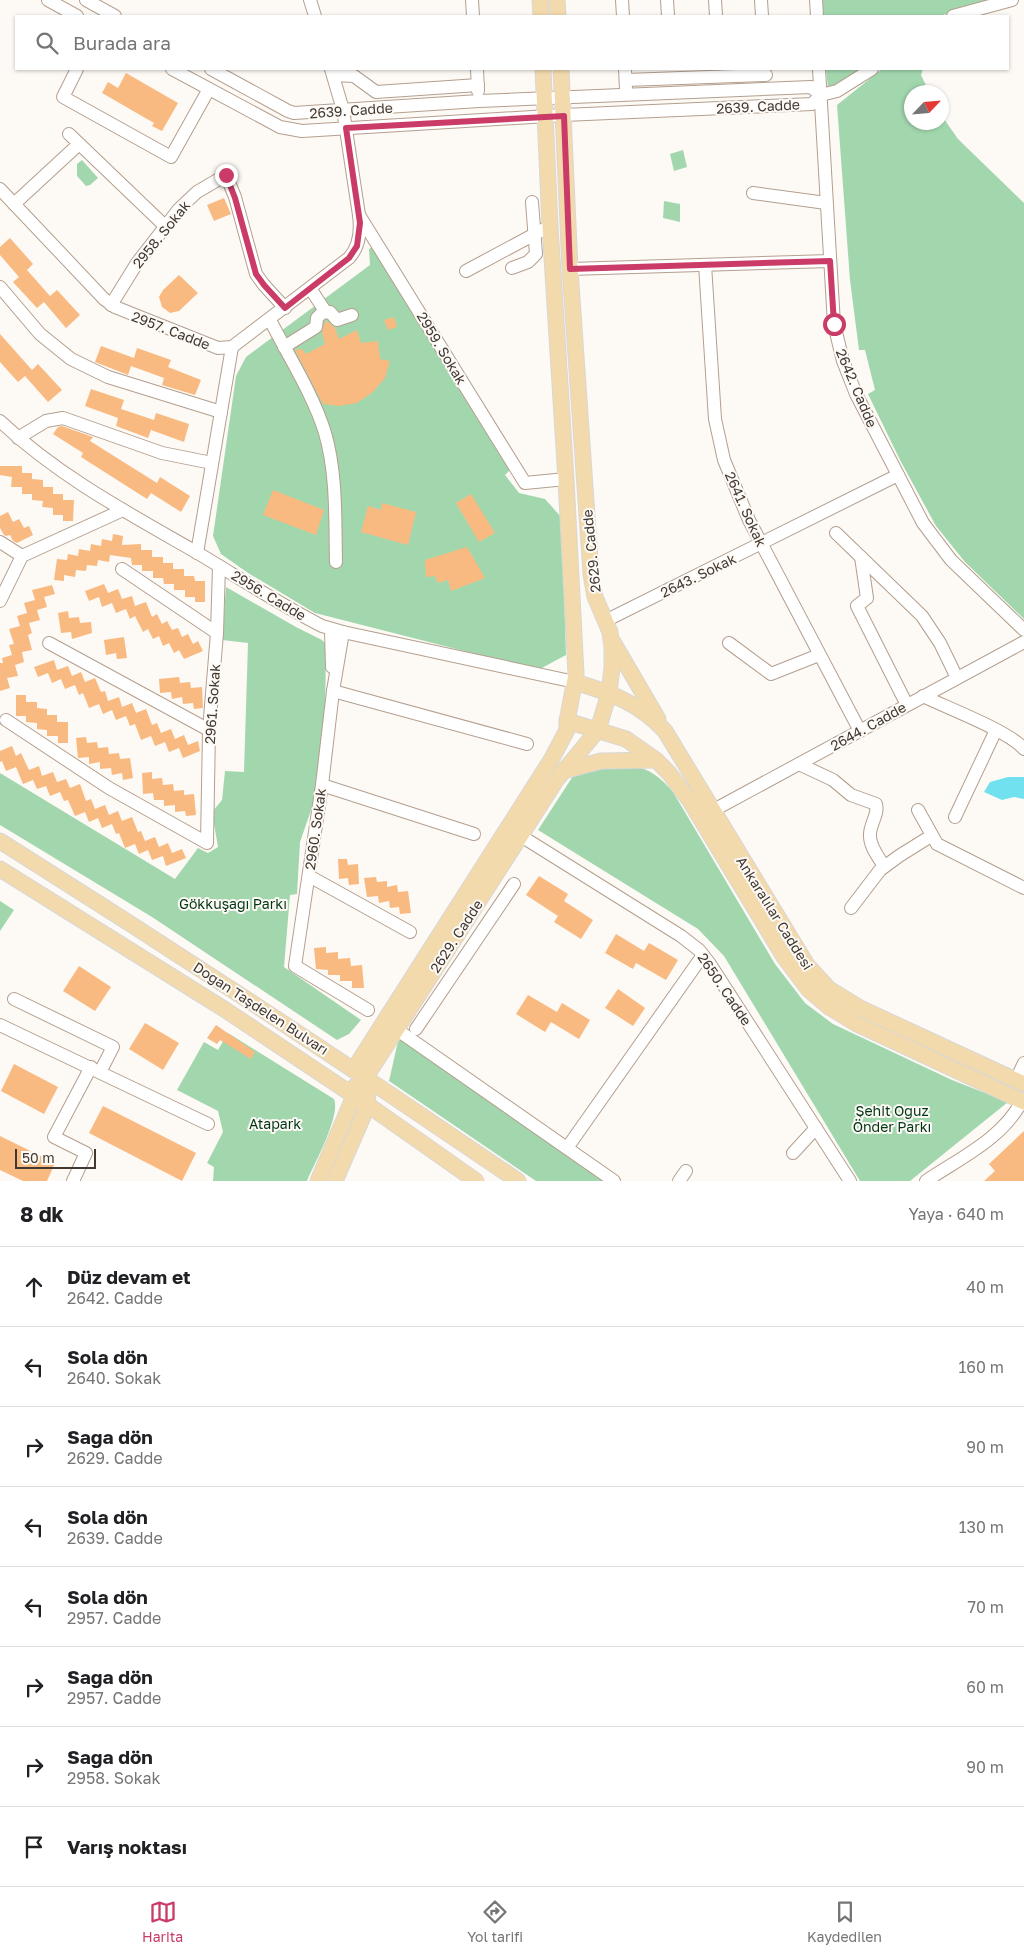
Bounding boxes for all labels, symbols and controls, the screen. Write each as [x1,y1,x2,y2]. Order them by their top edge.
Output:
search box [15,15,1009,70]
icon: search [33,29,61,57]
text: Burada ara [73,31,171,54]
north arrow [904,85,949,130]
street label: 2639. Cadde [716,95,800,117]
street label: 2639. Cadde [309,99,393,121]
route end [215,164,238,187]
street label: 2958. Sokak [129,197,193,271]
street label: 2957. Cadde [129,307,213,353]
street label: 2959. Sokak [414,309,470,388]
route start [823,313,846,336]
street label: 2642. Cadde [833,346,881,430]
street label: 2641. Sokak [722,469,770,549]
street label: 2629. Cadde [578,509,604,593]
street label: 2643. Sokak [657,549,739,601]
street label: 2956. Cadde [229,566,309,624]
street label: 2961. Sokak [201,663,223,745]
street label: 2644. Cadde [827,698,909,754]
street label: 2960. Sokak [301,787,329,871]
street label: Ankaralılar Caddesi [733,853,817,973]
park label: Gökkuşağı Parkı [179,895,287,912]
street label: 2629. Cadde [426,896,486,976]
street label: 2650. Cadde [695,949,755,1029]
street label: Doğan Taşdelen Bulvarı [190,958,332,1058]
park label: Şehit Oğuz Önder Parkı [853,1102,931,1135]
park label: Atapark [249,1115,301,1132]
scale bar [15,1146,96,1169]
text: 50 m [22,1149,55,1166]
text: 8 dk [20,1201,64,1227]
text: Yaya · 640 m [908,1204,1004,1224]
text: Düz devam et [67,1265,191,1288]
icon: ahead [20,1273,48,1301]
text: 40 m [966,1277,1004,1297]
text: 2642. Cadde [67,1288,163,1308]
text: Sola dön [67,1345,148,1368]
icon: left [20,1353,48,1381]
text: 160 m [958,1357,1004,1377]
text: 2640. Sokak [67,1368,161,1388]
text: Sağa dön [67,1425,153,1448]
icon: right [20,1433,48,1461]
text: 90 m [966,1437,1004,1457]
text: 2629. Cadde [67,1448,163,1468]
text: Sola dön [67,1505,148,1528]
icon: left [20,1513,48,1541]
text: 130 m [959,1517,1004,1537]
text: 2639. Cadde [67,1528,163,1548]
text: Sola dön [67,1585,148,1608]
icon: left [20,1593,48,1621]
text: 70 m [967,1597,1004,1617]
text: 2957. Cadde [67,1608,161,1628]
text: Sağa dön [67,1665,153,1688]
icon: right [20,1673,48,1701]
text: 60 m [966,1677,1004,1697]
text: 2957. Cadde [67,1688,161,1708]
text: Sağa dön [67,1745,153,1768]
icon: right [20,1753,48,1781]
text: 90 m [966,1757,1004,1777]
text: 2958. Sokak [67,1768,161,1788]
icon: arrive [20,1833,48,1861]
text: Varış noktası [67,1835,187,1858]
tab: Harita [142,1898,183,1945]
tab: Yol tarifi [467,1898,523,1945]
tab: Kaydedilen [807,1898,882,1945]

